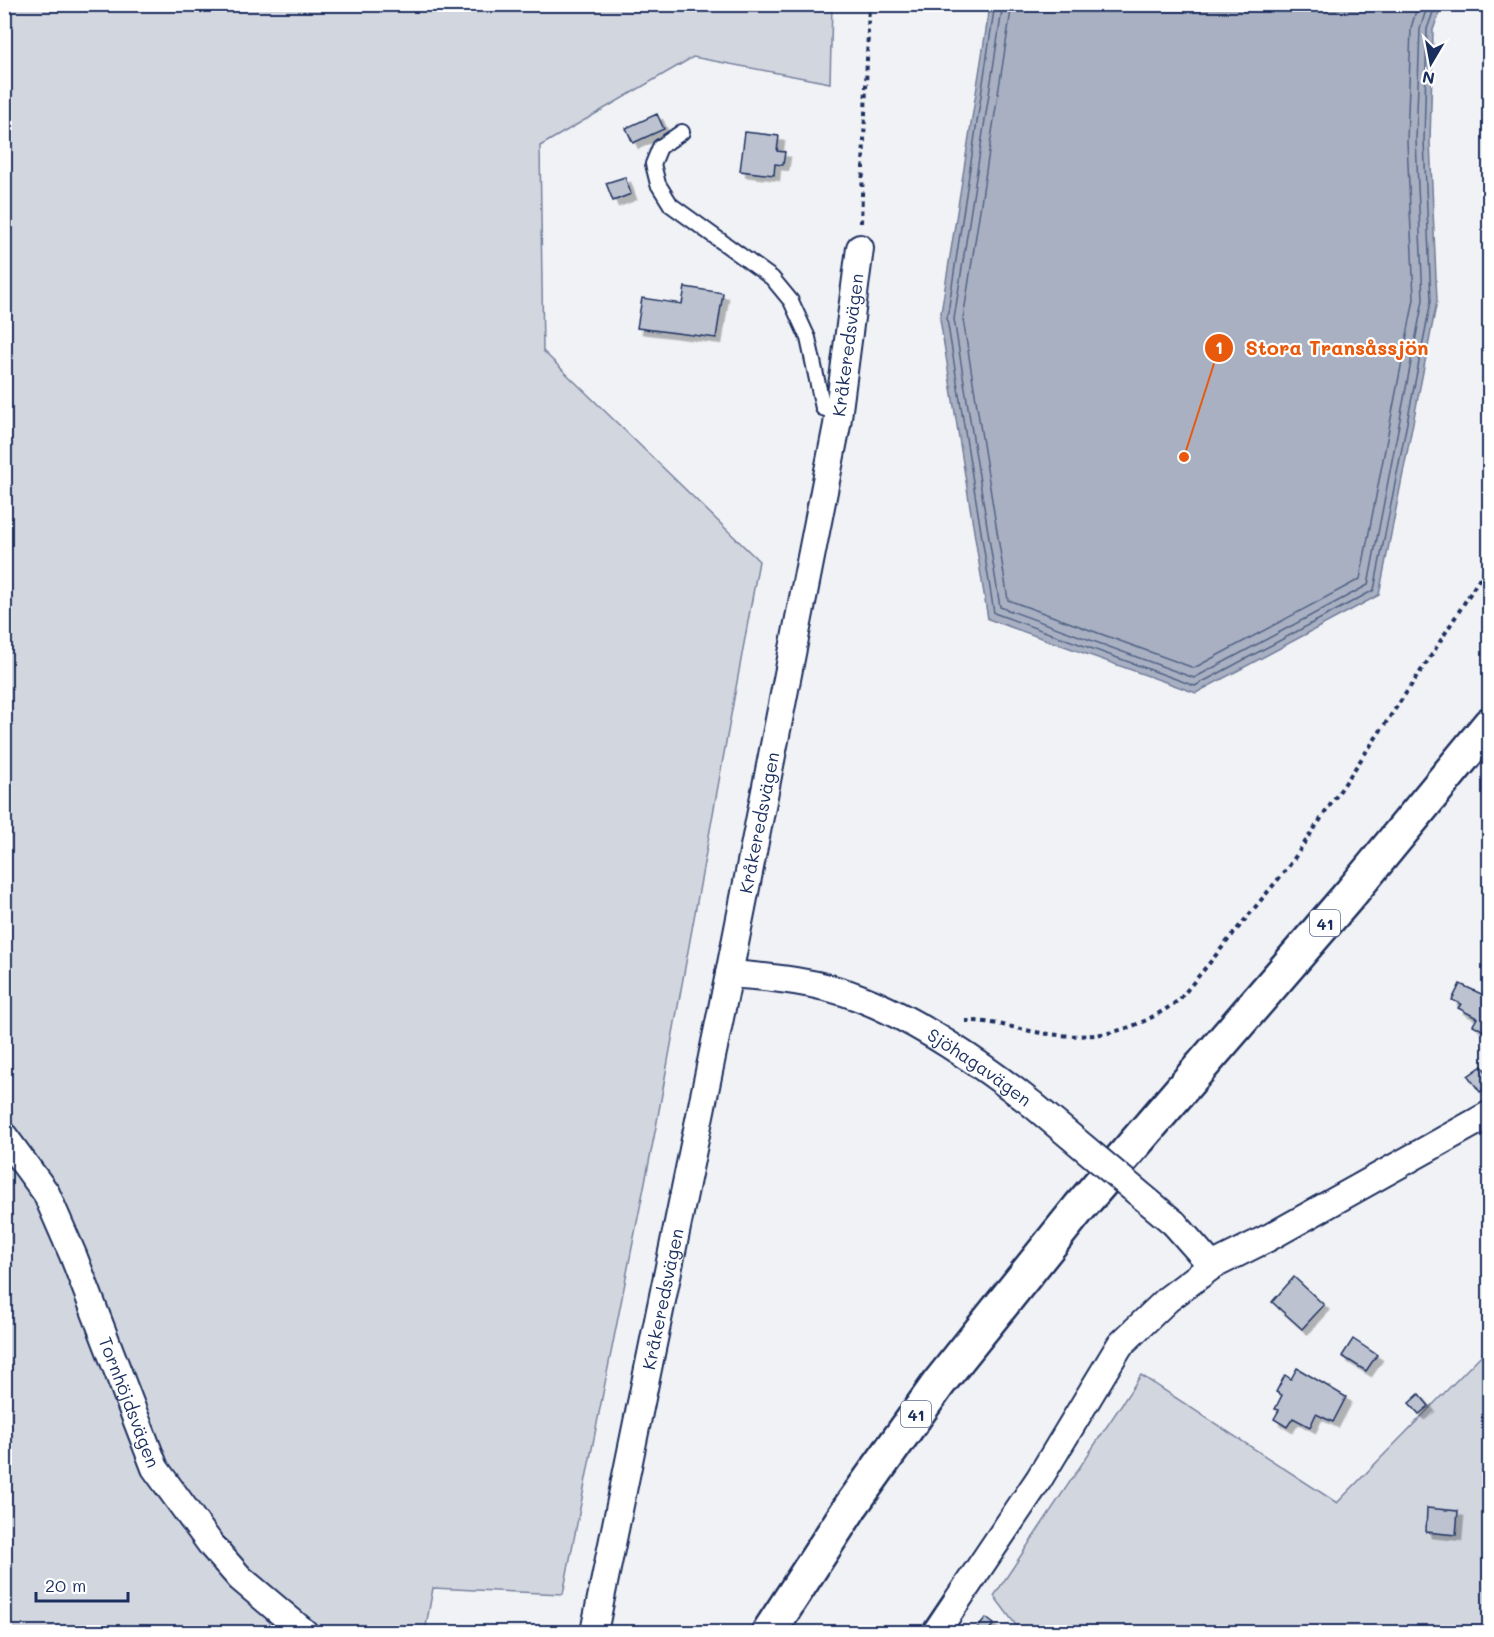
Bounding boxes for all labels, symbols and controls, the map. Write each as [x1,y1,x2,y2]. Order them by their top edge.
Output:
north arrow [1401,33,1461,93]
text: N [1420,67,1436,90]
street label: Kråkeredsvägen [826,272,869,418]
callout: Stora Transåssjön [1204,329,1441,367]
text: Stora Transåssjön [1245,334,1429,360]
text: 1 [1215,335,1223,359]
street label: Kråkeredsvägen [733,750,784,896]
road number: 41 [1310,910,1340,936]
street label: Sjöhagavägen [923,1022,1037,1111]
street label: Kråkeredsvägen [636,1226,689,1372]
street label: Tornhöjdsvägen [94,1333,166,1471]
road number: 41 [901,1401,931,1427]
scale bar [36,1565,128,1603]
text: 20 m [45,1573,86,1597]

